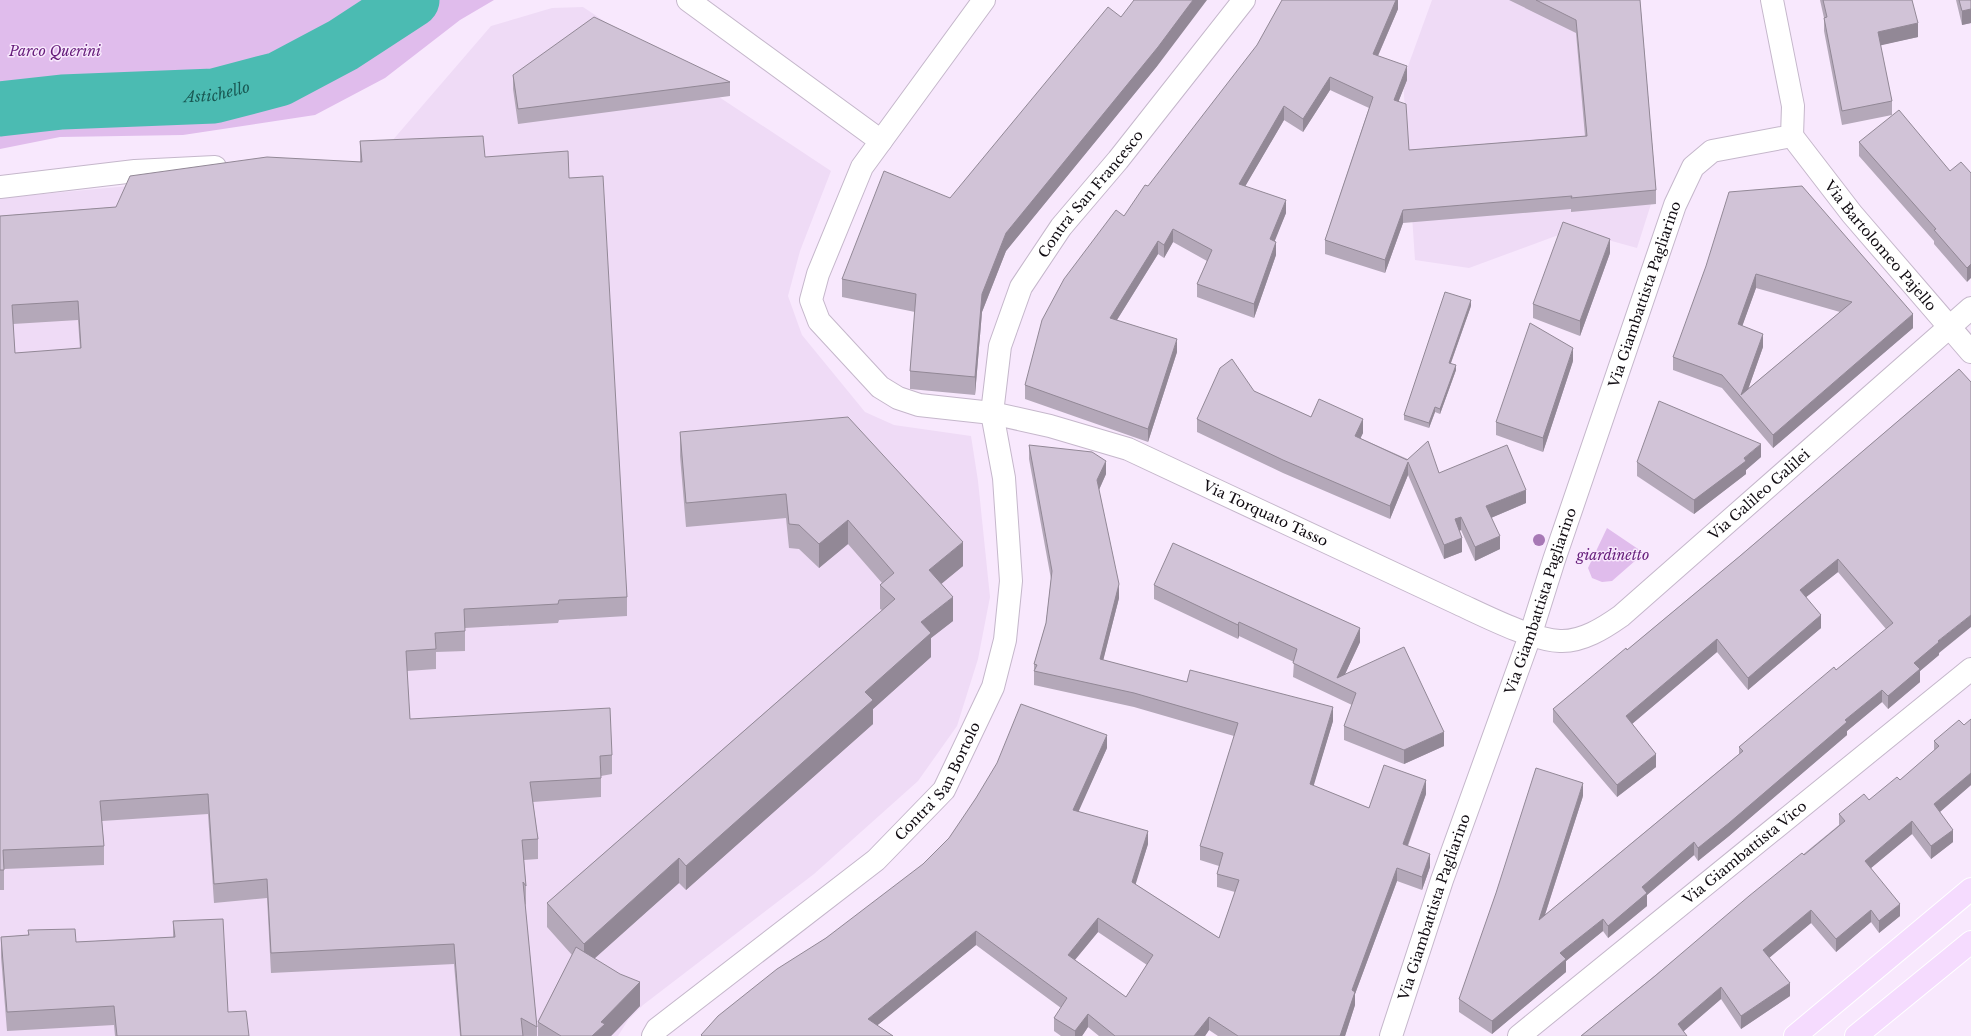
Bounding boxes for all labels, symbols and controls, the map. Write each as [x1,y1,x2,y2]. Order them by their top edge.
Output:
park label: Parco Querini [8,42,101,60]
water label: Astichello [182,77,252,106]
street label: Contra' San Francesco [1034,126,1147,261]
street label: Via Bartolomeo Pajello [1820,176,1940,314]
street label: Via Giambattista Pagliarino [1604,199,1685,391]
street label: Via Galileo Galilei [1704,445,1814,544]
street label: Via Torquato Tasso [1199,476,1331,550]
street label: Via Giambattista Pagliarino [1500,505,1580,698]
park label: giardinetto [1575,546,1649,564]
street label: Contra' San Bortolo [891,719,984,844]
street label: Via Giambattista Vico [1679,797,1811,909]
street label: Via Giambattista Pagliarino [1394,811,1474,1003]

